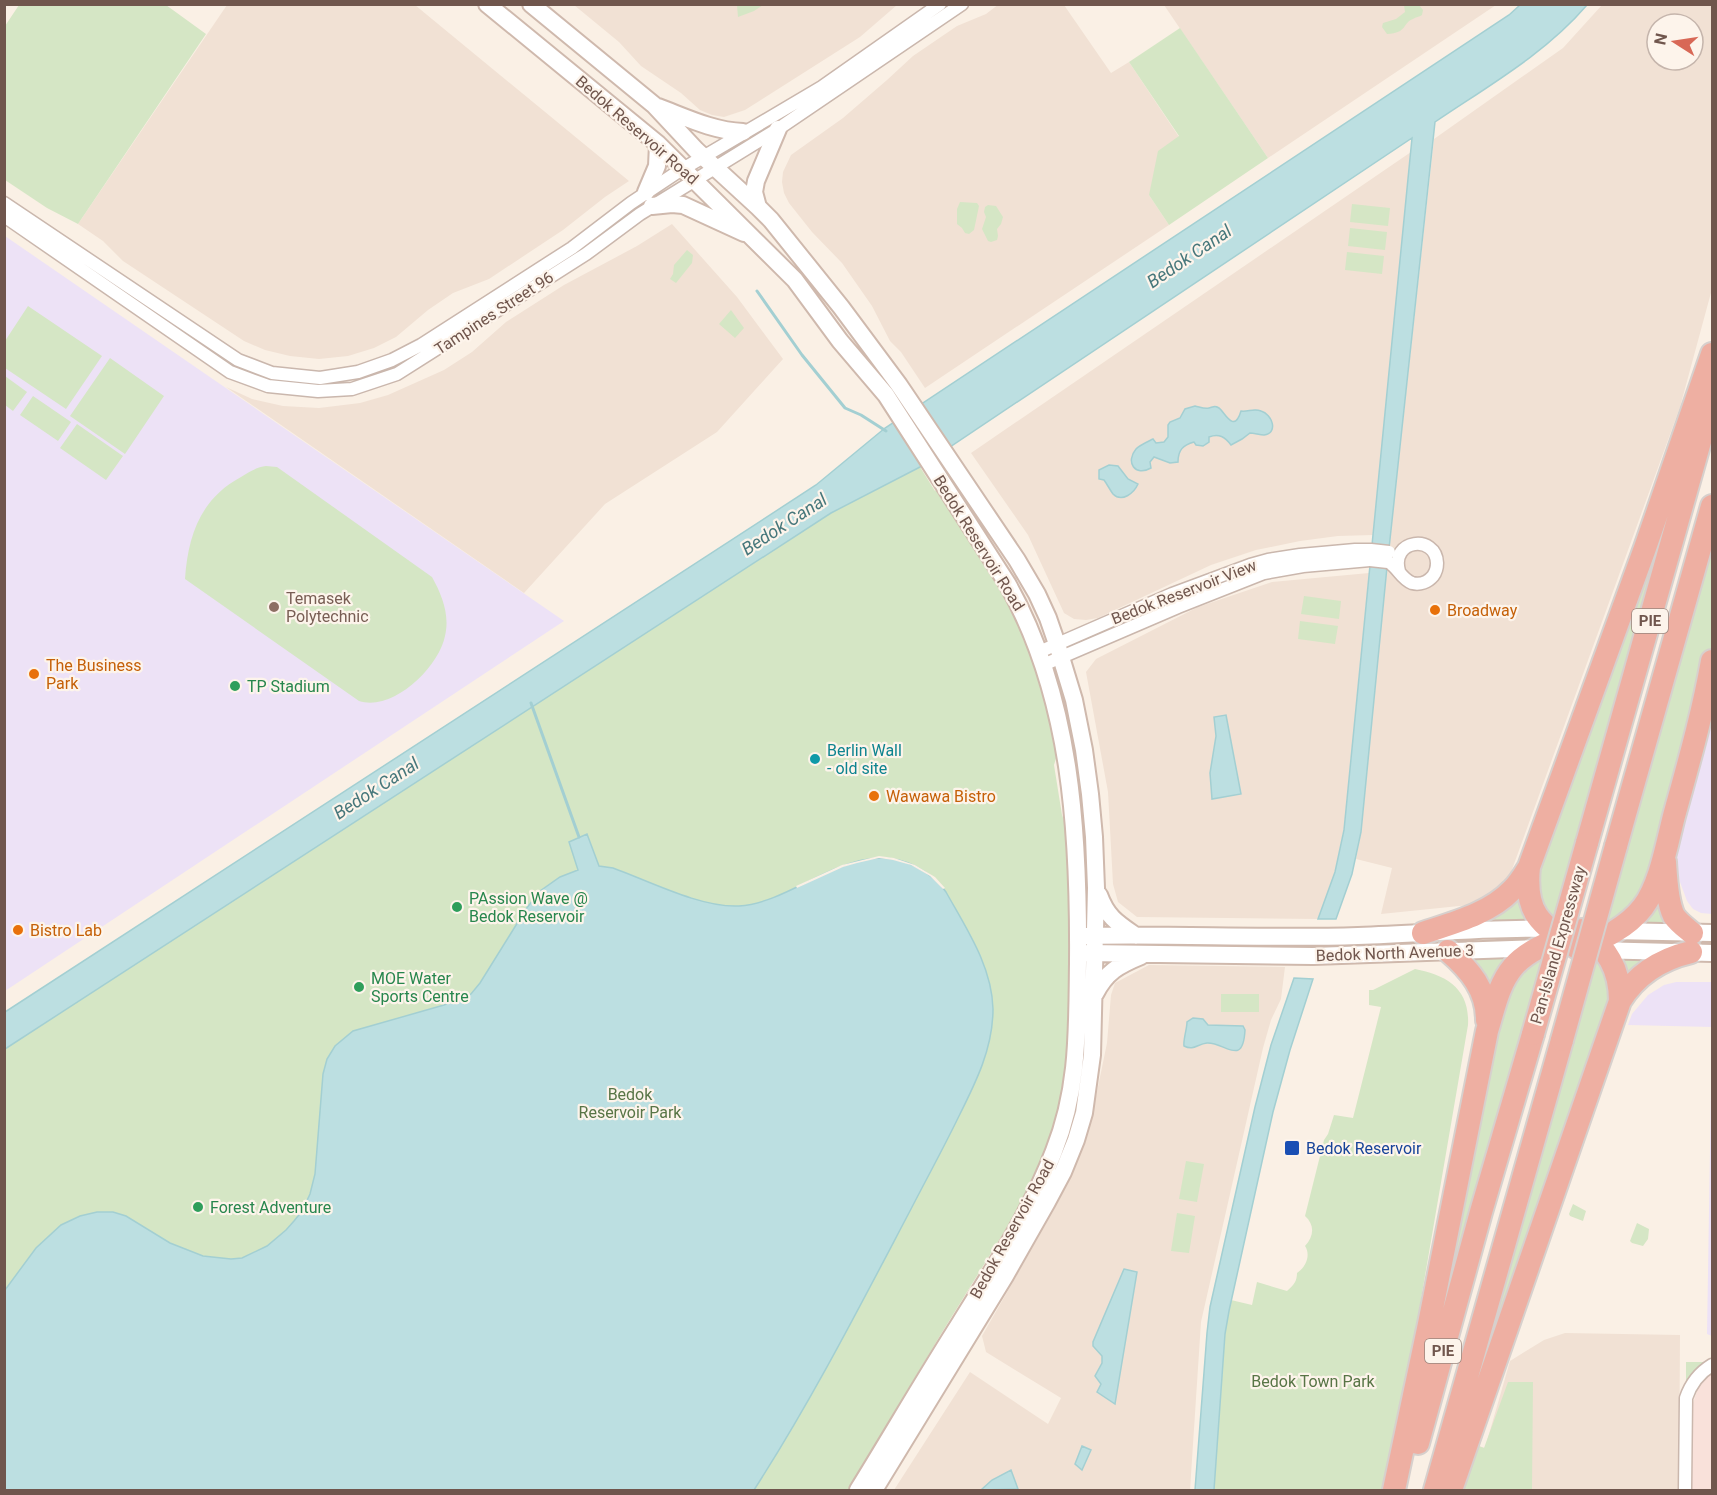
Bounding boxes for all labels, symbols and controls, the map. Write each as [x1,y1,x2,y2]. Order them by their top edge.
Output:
north arrow [1645,12,1705,72]
text: N [1650,31,1671,46]
street label: Bedok Reservoir Road [572,72,702,188]
water label: Bedok Canal [1143,220,1236,292]
street label: Tampines Street 96 [431,267,557,359]
street label: Bedok Reservoir Road [930,472,1028,614]
water label: Bedok Canal [737,488,831,559]
street label: Bedok Reservoir View [1109,556,1259,628]
place label: Temasek Polytechnic [286,589,369,626]
marker: Temasek Polytechnic [267,600,281,614]
place label: Broadway [1447,601,1518,620]
marker: Broadway [1428,603,1442,617]
road number: PIE [1632,609,1668,633]
place label: The Business Park [46,656,142,693]
marker: The Business Park [27,667,41,681]
place label: TP Stadium [247,677,330,696]
marker: TP Stadium [228,679,242,693]
place label: Berlin Wall - old site [827,741,902,778]
water label: Bedok Canal [329,752,423,823]
marker: Berlin Wall - old site [808,752,822,766]
place label: Wawawa Bistro [886,787,996,806]
marker: Wawawa Bistro [867,789,881,803]
street label: Pan-Island Expressway [1526,863,1590,1026]
place label: PAssion Wave @ Bedok Reservoir [469,889,588,926]
marker: PAssion Wave @ Bedok Reservoir [450,900,464,914]
place label: Bistro Lab [30,921,102,940]
marker: Bistro Lab [11,923,25,937]
street label: Bedok North Avenue 3 [1316,941,1474,965]
place label: MOE Water Sports Centre [371,969,469,1006]
marker: MOE Water Sports Centre [352,980,366,994]
park label: Bedok Reservoir Park [579,1085,682,1122]
marker: Bedok Reservoir [1283,1139,1301,1157]
place label: Bedok Reservoir [1306,1139,1422,1158]
street label: Bedok Reservoir Road [966,1156,1058,1302]
place label: Forest Adventure [210,1198,331,1217]
marker: Forest Adventure [191,1200,205,1214]
road number: PIE [1425,1339,1461,1363]
park label: Bedok Town Park [1251,1372,1376,1391]

